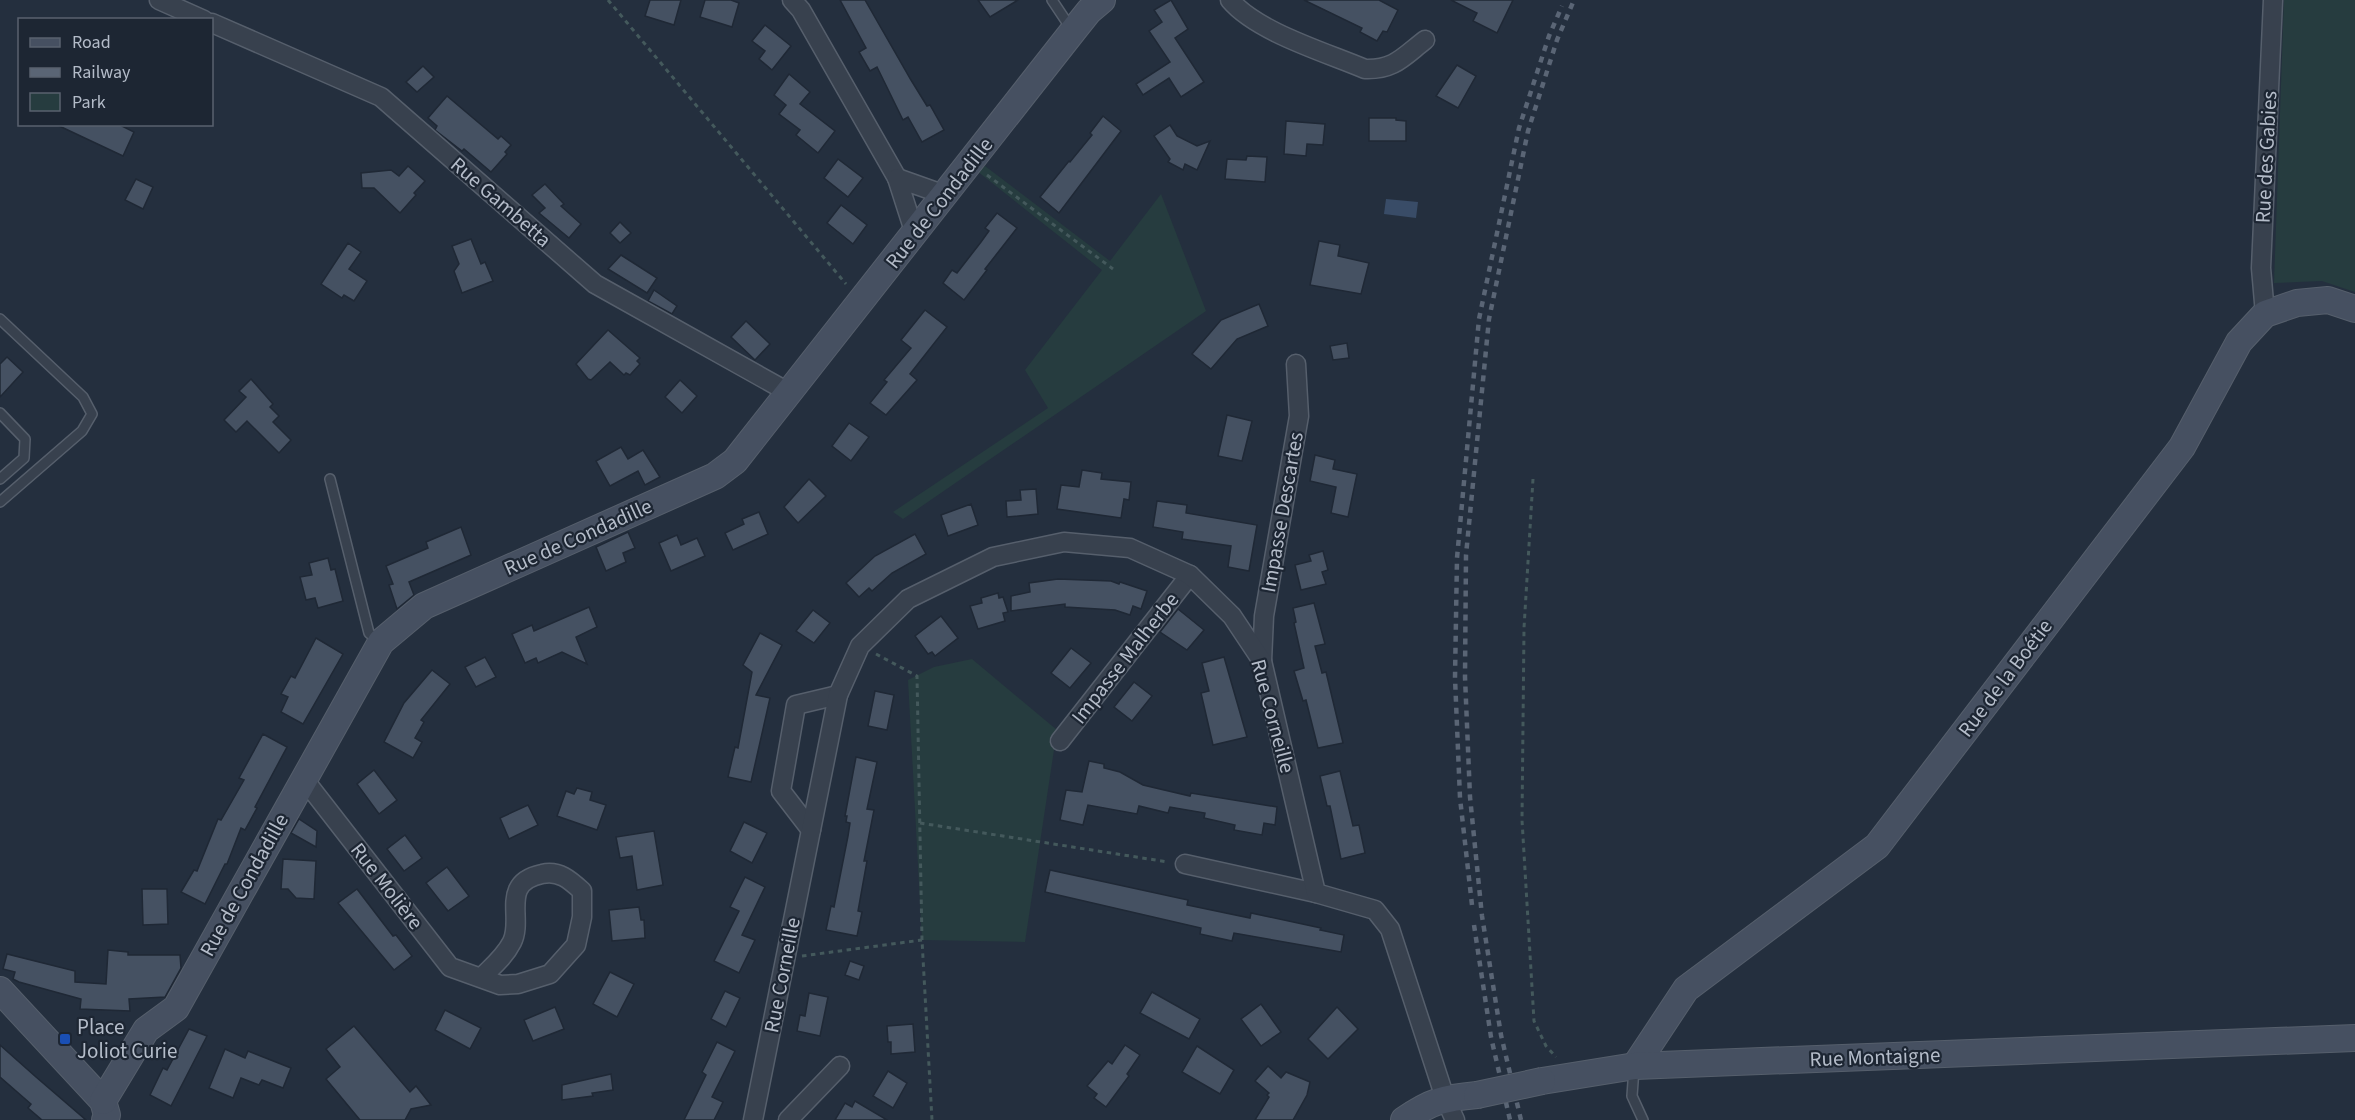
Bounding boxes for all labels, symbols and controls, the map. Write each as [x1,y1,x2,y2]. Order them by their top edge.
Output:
legend [18,18,213,126]
text: Road [72,30,111,55]
text: Railway [72,60,131,85]
text: Park [72,90,106,115]
street label: Rue des Gabies [2248,90,2284,224]
street label: Rue de Condadille [878,131,1000,275]
street label: Rue Gambetta [444,150,558,254]
street label: Impasse Descartes [1253,429,1311,595]
street label: Rue de Condadille [499,491,657,583]
street label: Impasse Malherbe [1064,586,1186,730]
street label: Rue de la Boétie [1951,613,2059,743]
street label: Rue Corneille [1243,656,1303,776]
street label: Rue de Condadille [192,808,296,962]
street label: Rue Molière [343,836,431,936]
street label: Rue Corneille [756,915,808,1035]
place label: Place Joliot Curie [77,1012,177,1066]
marker: Place Joliot Curie [58,1032,72,1046]
street label: Rue Montaigne [1809,1040,1941,1074]

